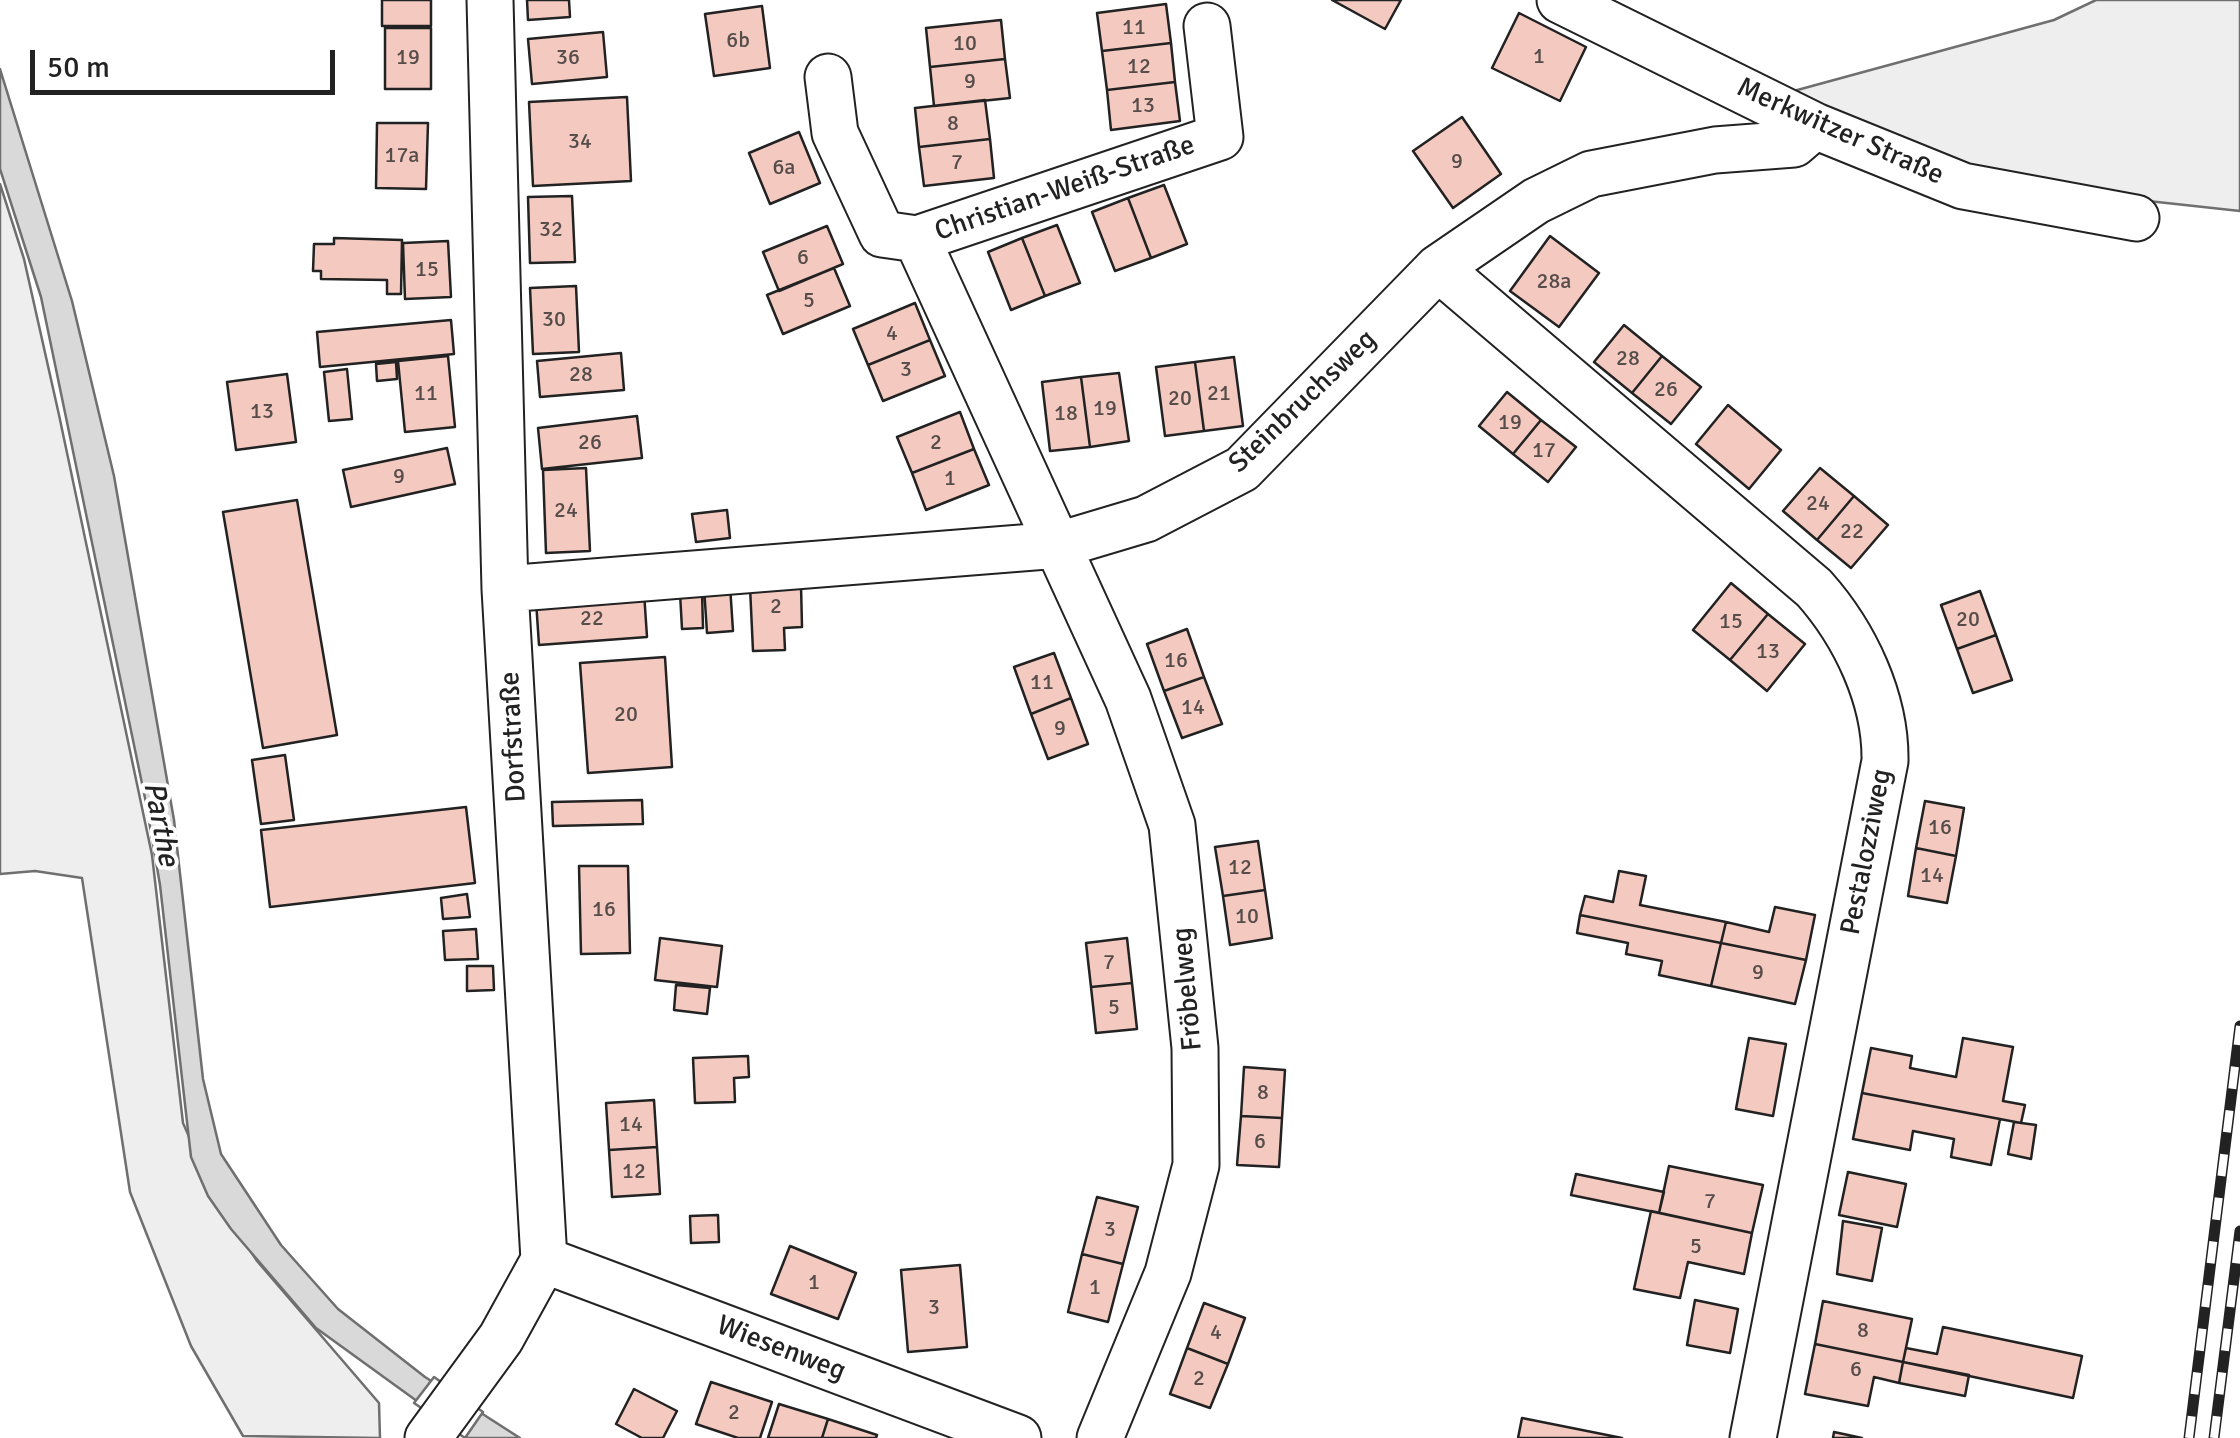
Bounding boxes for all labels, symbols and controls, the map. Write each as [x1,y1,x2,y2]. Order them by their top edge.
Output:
house number: 11 [1122,15,1146,41]
house number: 6b [726,28,750,54]
scale bar [35,30,340,92]
house number: 10 [953,31,977,57]
house number: 1 [1533,44,1545,70]
house number: 19 [396,45,420,71]
house number: 36 [556,45,580,71]
text: 50 m [47,49,110,86]
house number: 12 [1127,54,1151,80]
house number: 9 [964,69,976,95]
street label: Merkwitzer Straße [1731,71,1949,193]
house number: 13 [1131,93,1155,119]
house number: 8 [947,111,959,137]
house number: 34 [568,129,592,155]
street label: Christian-Weiß-Straße [931,129,1199,249]
house number: 17a [385,143,419,169]
house number: 9 [1451,149,1463,175]
house number: 7 [951,150,963,176]
house number: 6a [772,155,796,181]
house number: 32 [539,217,563,243]
house number: 6 [797,245,809,271]
house number: 15 [415,257,439,283]
house number: 28a [1537,269,1571,295]
house number: 5 [803,288,815,314]
house number: 30 [542,307,566,333]
house number: 4 [886,321,898,347]
street label: Steinbruchsweg [1222,323,1384,481]
house number: 28 [1616,346,1640,372]
house number: 3 [900,357,912,383]
house number: 28 [569,362,593,388]
house number: 26 [1654,377,1678,403]
house number: 11 [414,381,438,407]
house number: 21 [1207,381,1231,407]
house number: 20 [1168,386,1192,412]
house number: 19 [1093,396,1117,422]
house number: 13 [250,399,274,425]
house number: 18 [1054,401,1078,427]
house number: 19 [1498,410,1522,436]
house number: 26 [578,430,602,456]
house number: 2 [930,430,942,456]
house number: 17 [1532,438,1556,464]
house number: 9 [393,464,405,490]
house number: 1 [944,466,956,492]
house number: 24 [1806,491,1830,517]
house number: 24 [554,498,578,524]
house number: 22 [1840,519,1864,545]
house number: 2 [770,594,782,620]
house number: 22 [580,606,604,632]
house number: 20 [1956,607,1980,633]
house number: 15 [1719,609,1743,635]
house number: 13 [1756,639,1780,665]
house number: 16 [1164,648,1188,674]
house number: 11 [1030,670,1054,696]
street label: Dorfstraße [494,671,534,803]
house number: 14 [1181,695,1205,721]
house number: 20 [614,702,638,728]
house number: 9 [1054,716,1066,742]
street label: Pestalozziweg [1834,766,1900,938]
water label: Parthe [134,779,186,869]
house number: 16 [1928,815,1952,841]
house number: 12 [1228,855,1252,881]
house number: 14 [1920,863,1944,889]
house number: 16 [592,897,616,923]
house number: 10 [1235,904,1259,930]
street label: Fröbelweg [1166,926,1210,1052]
house number: 7 [1103,950,1115,976]
house number: 9 [1752,960,1764,986]
house number: 5 [1108,995,1120,1021]
house number: 8 [1257,1080,1269,1106]
house number: 14 [619,1112,643,1138]
house number: 6 [1254,1129,1266,1155]
house number: 12 [622,1159,646,1185]
house number: 7 [1704,1189,1716,1215]
house number: 3 [1104,1217,1116,1243]
house number: 5 [1690,1234,1702,1260]
house number: 1 [808,1270,820,1296]
house number: 1 [1089,1275,1101,1301]
house number: 3 [928,1295,940,1321]
street label: Wiesenweg [712,1309,850,1389]
house number: 8 [1857,1318,1869,1344]
house number: 4 [1210,1320,1222,1346]
house number: 6 [1850,1357,1862,1383]
house number: 2 [1193,1366,1205,1392]
house number: 2 [728,1400,740,1426]

